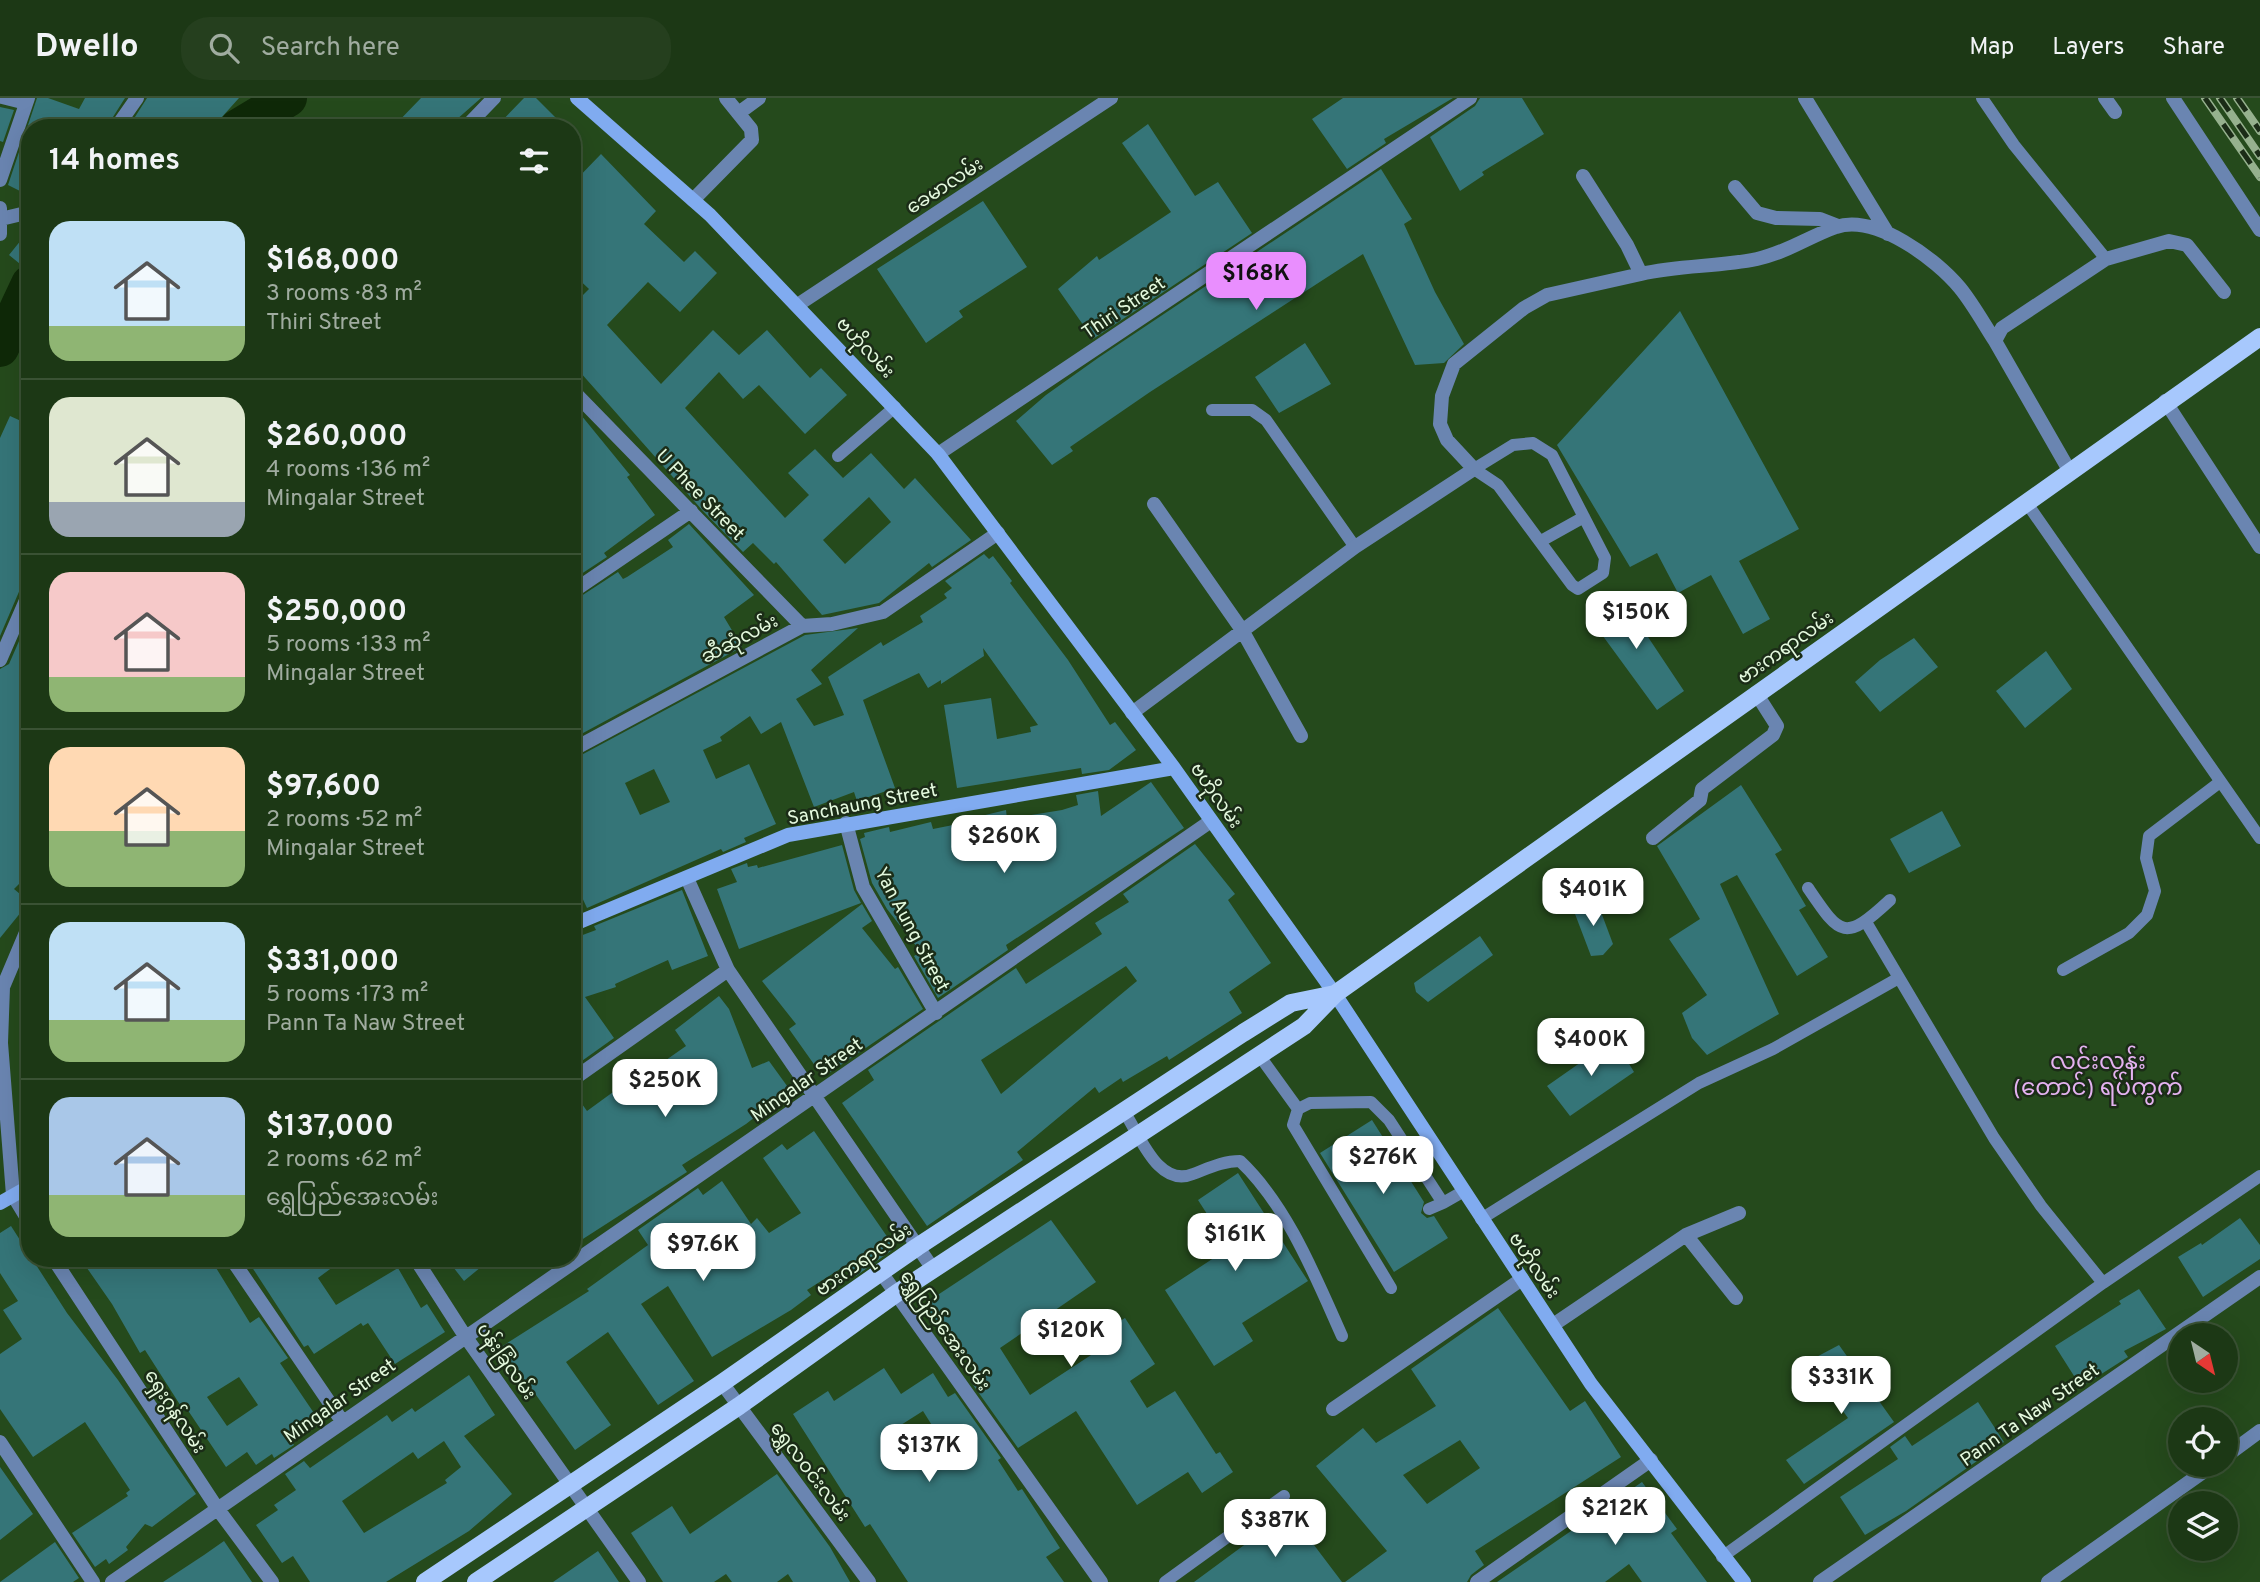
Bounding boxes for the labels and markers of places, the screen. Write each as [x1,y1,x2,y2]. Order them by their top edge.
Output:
pin: $168K [1207,252,1305,312]
pin: $150K [1587,592,1685,651]
pin: $260K [955,816,1053,875]
pin: $401K [1544,868,1642,928]
pin: $400K [1542,1018,1640,1078]
pin: $250K [616,1060,714,1119]
pin: $276K [1334,1136,1432,1196]
pin: $161K [1186,1214,1284,1273]
pin: $97.6K [646,1224,760,1283]
pin: $120K [1022,1310,1120,1369]
pin: $331K [1792,1356,1890,1416]
pin: $137K [880,1424,978,1484]
pin: $212K [1566,1488,1664,1547]
pin: $387K [1226,1500,1324,1559]

